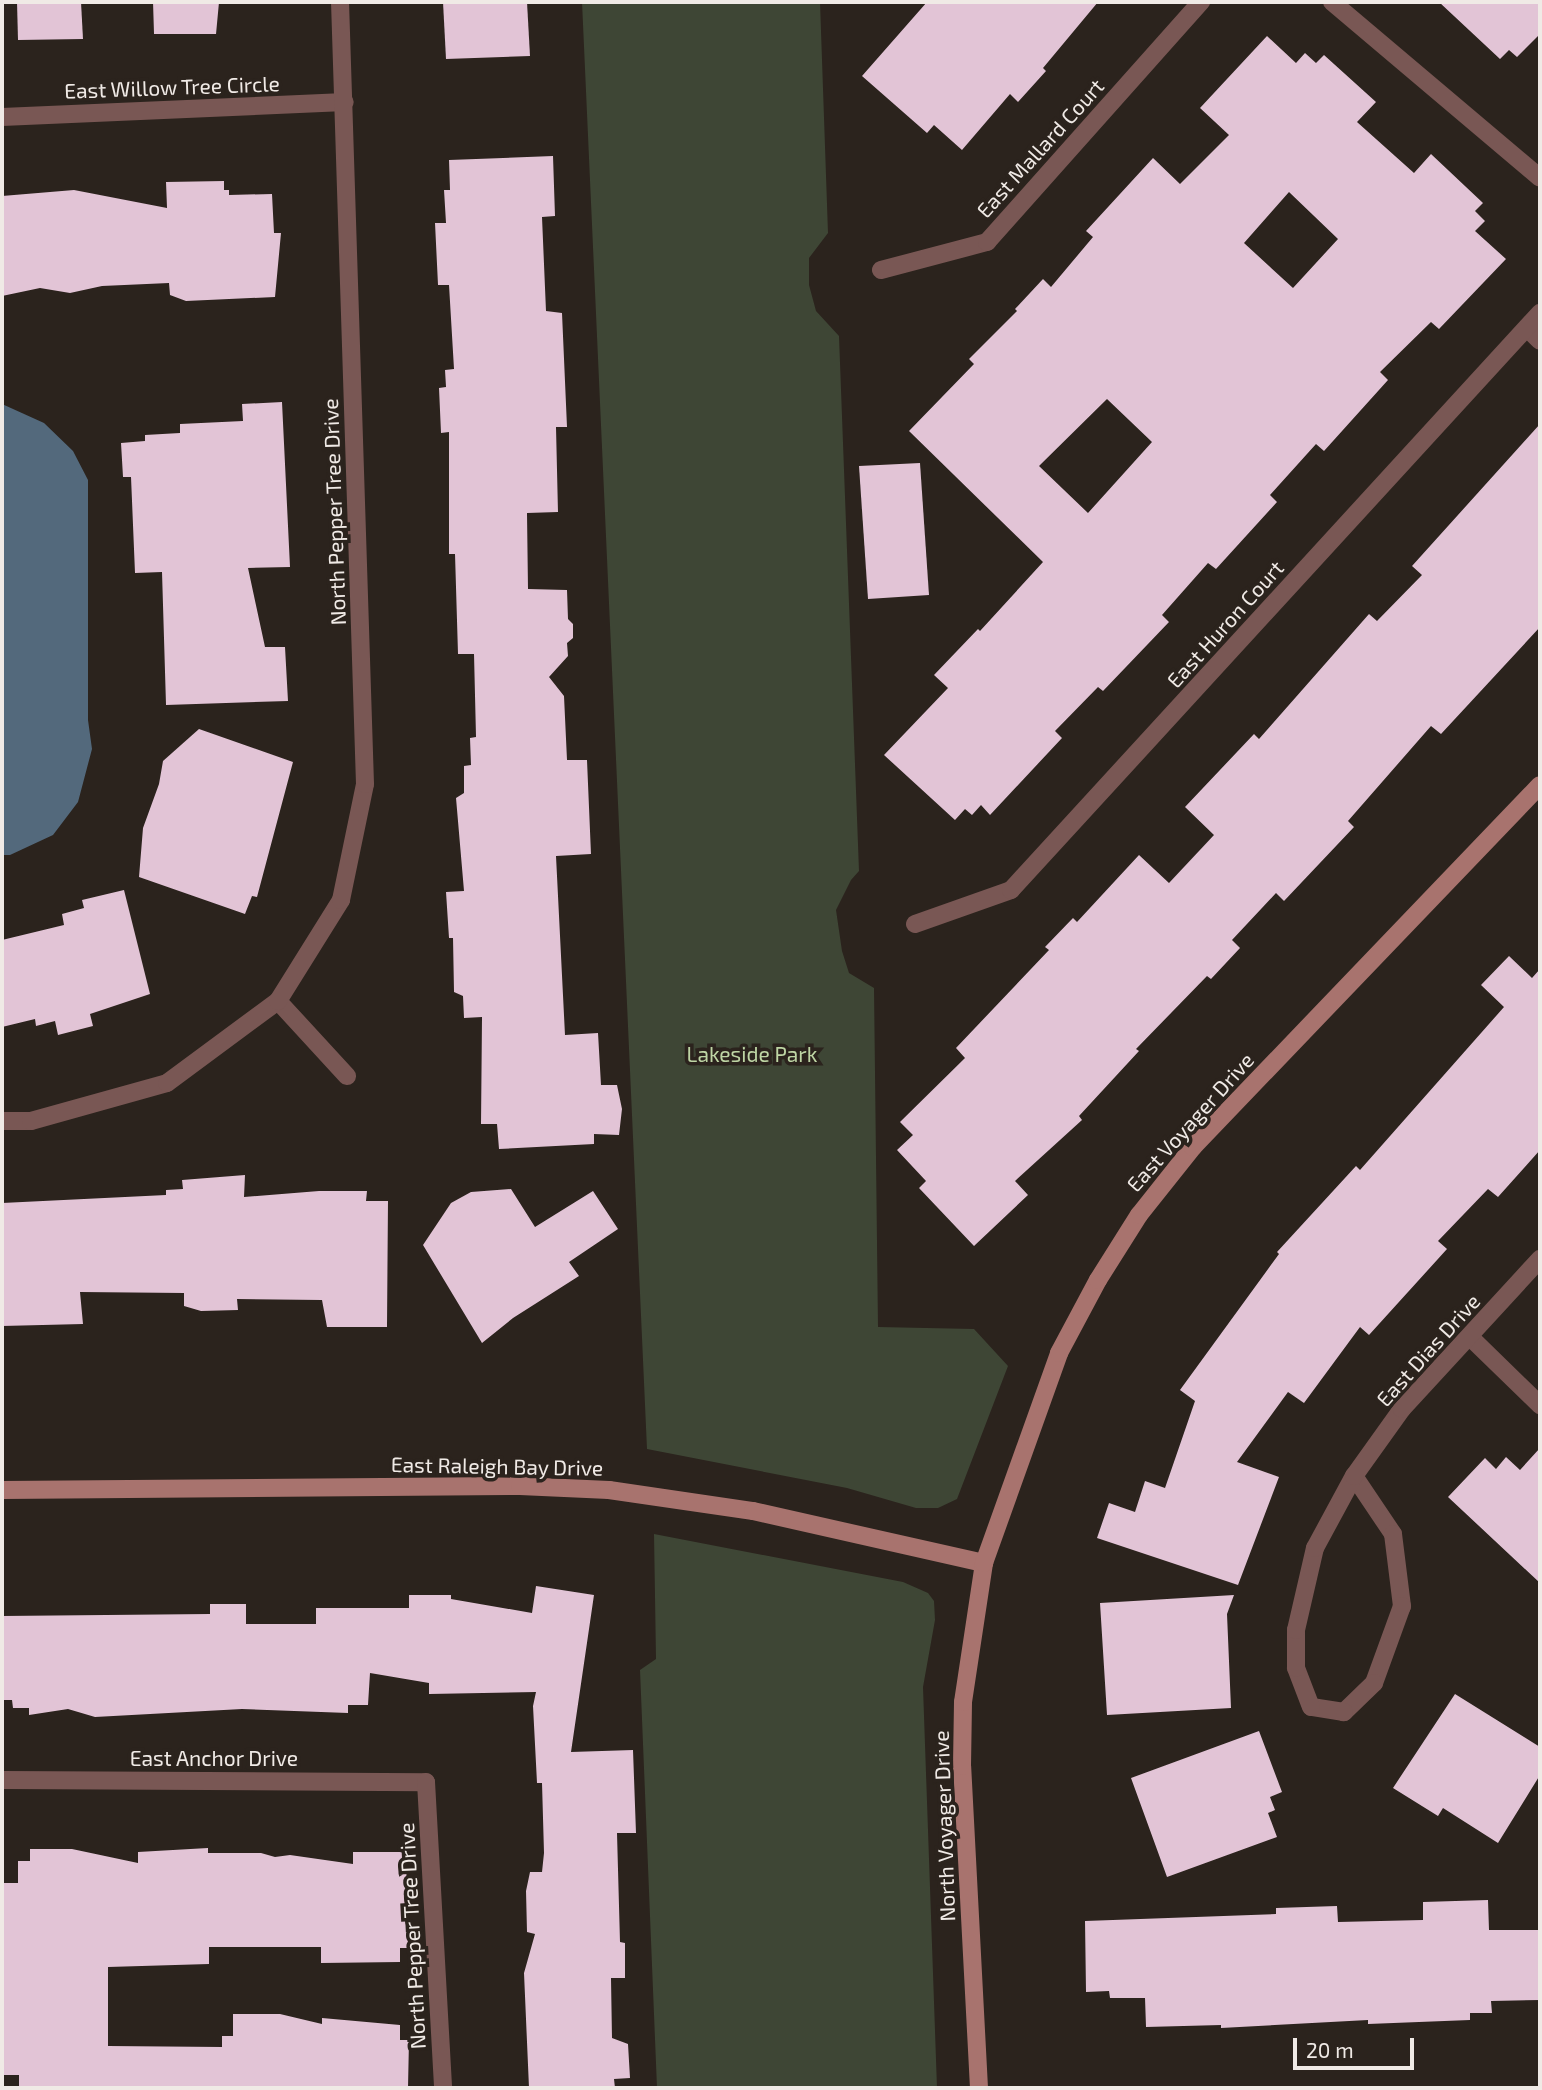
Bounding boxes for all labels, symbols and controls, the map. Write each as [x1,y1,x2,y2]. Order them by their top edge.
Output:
street label: East Willow Tree Circle [63,71,281,103]
street label: East Mallard Court [971,74,1109,222]
street label: North Pepper Tree Drive [317,398,351,626]
street label: East Huron Court [1161,555,1289,693]
park label: Lakeside Park [687,1041,817,1067]
street label: East Voyager Drive [1121,1047,1259,1197]
street label: East Dias Drive [1371,1289,1485,1411]
street label: East Raleigh Bay Drive [390,1452,604,1480]
street label: North Voyager Drive [928,1730,960,1922]
street label: East Anchor Drive [129,1745,299,1771]
street label: North Pepper Tree Drive [393,1822,431,2050]
scale bar [1297,2024,1418,2068]
text: 20 m [1306,2037,1354,2062]

